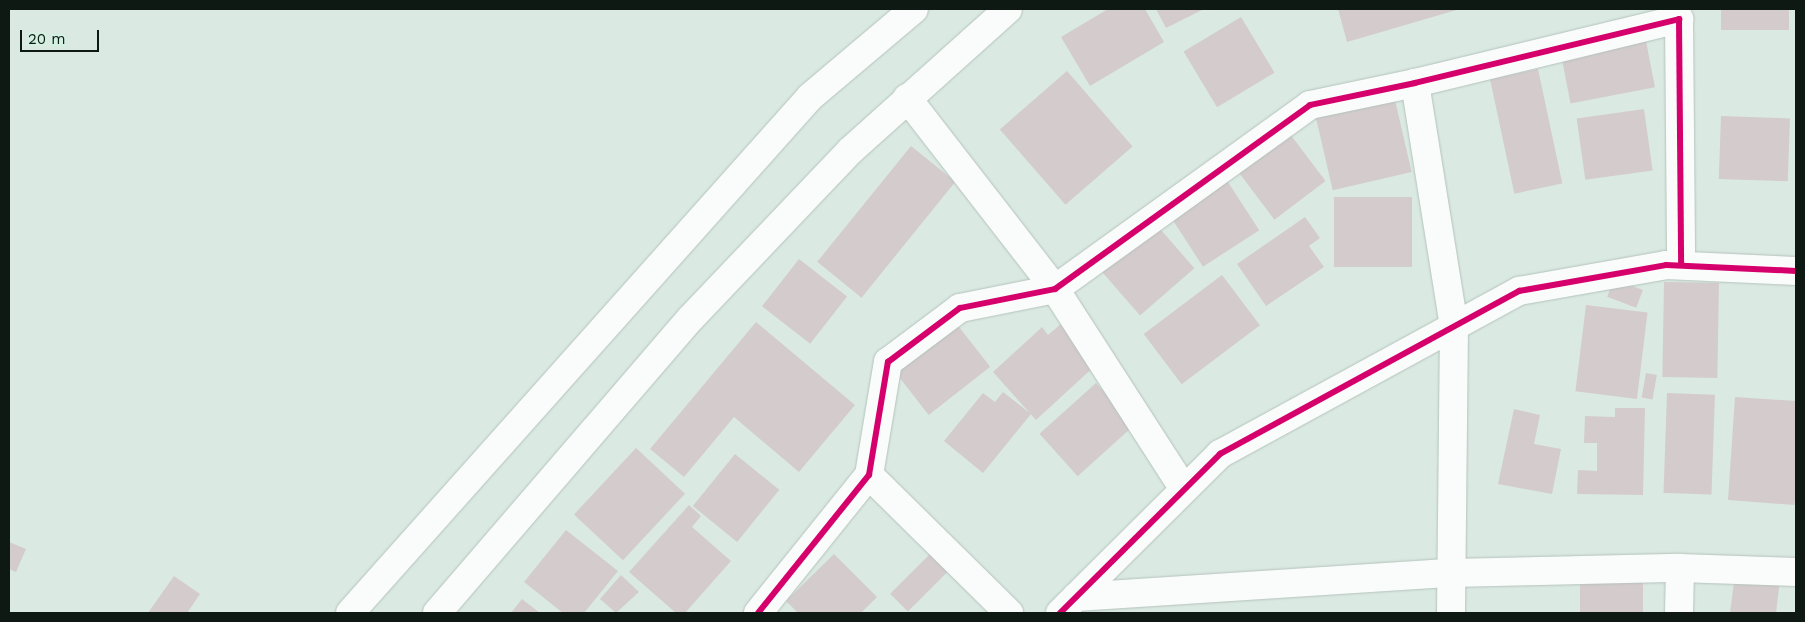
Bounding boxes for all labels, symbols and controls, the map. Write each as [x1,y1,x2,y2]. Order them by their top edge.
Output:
scale bar [22,20,101,52]
text: 20 m [28,30,66,48]

